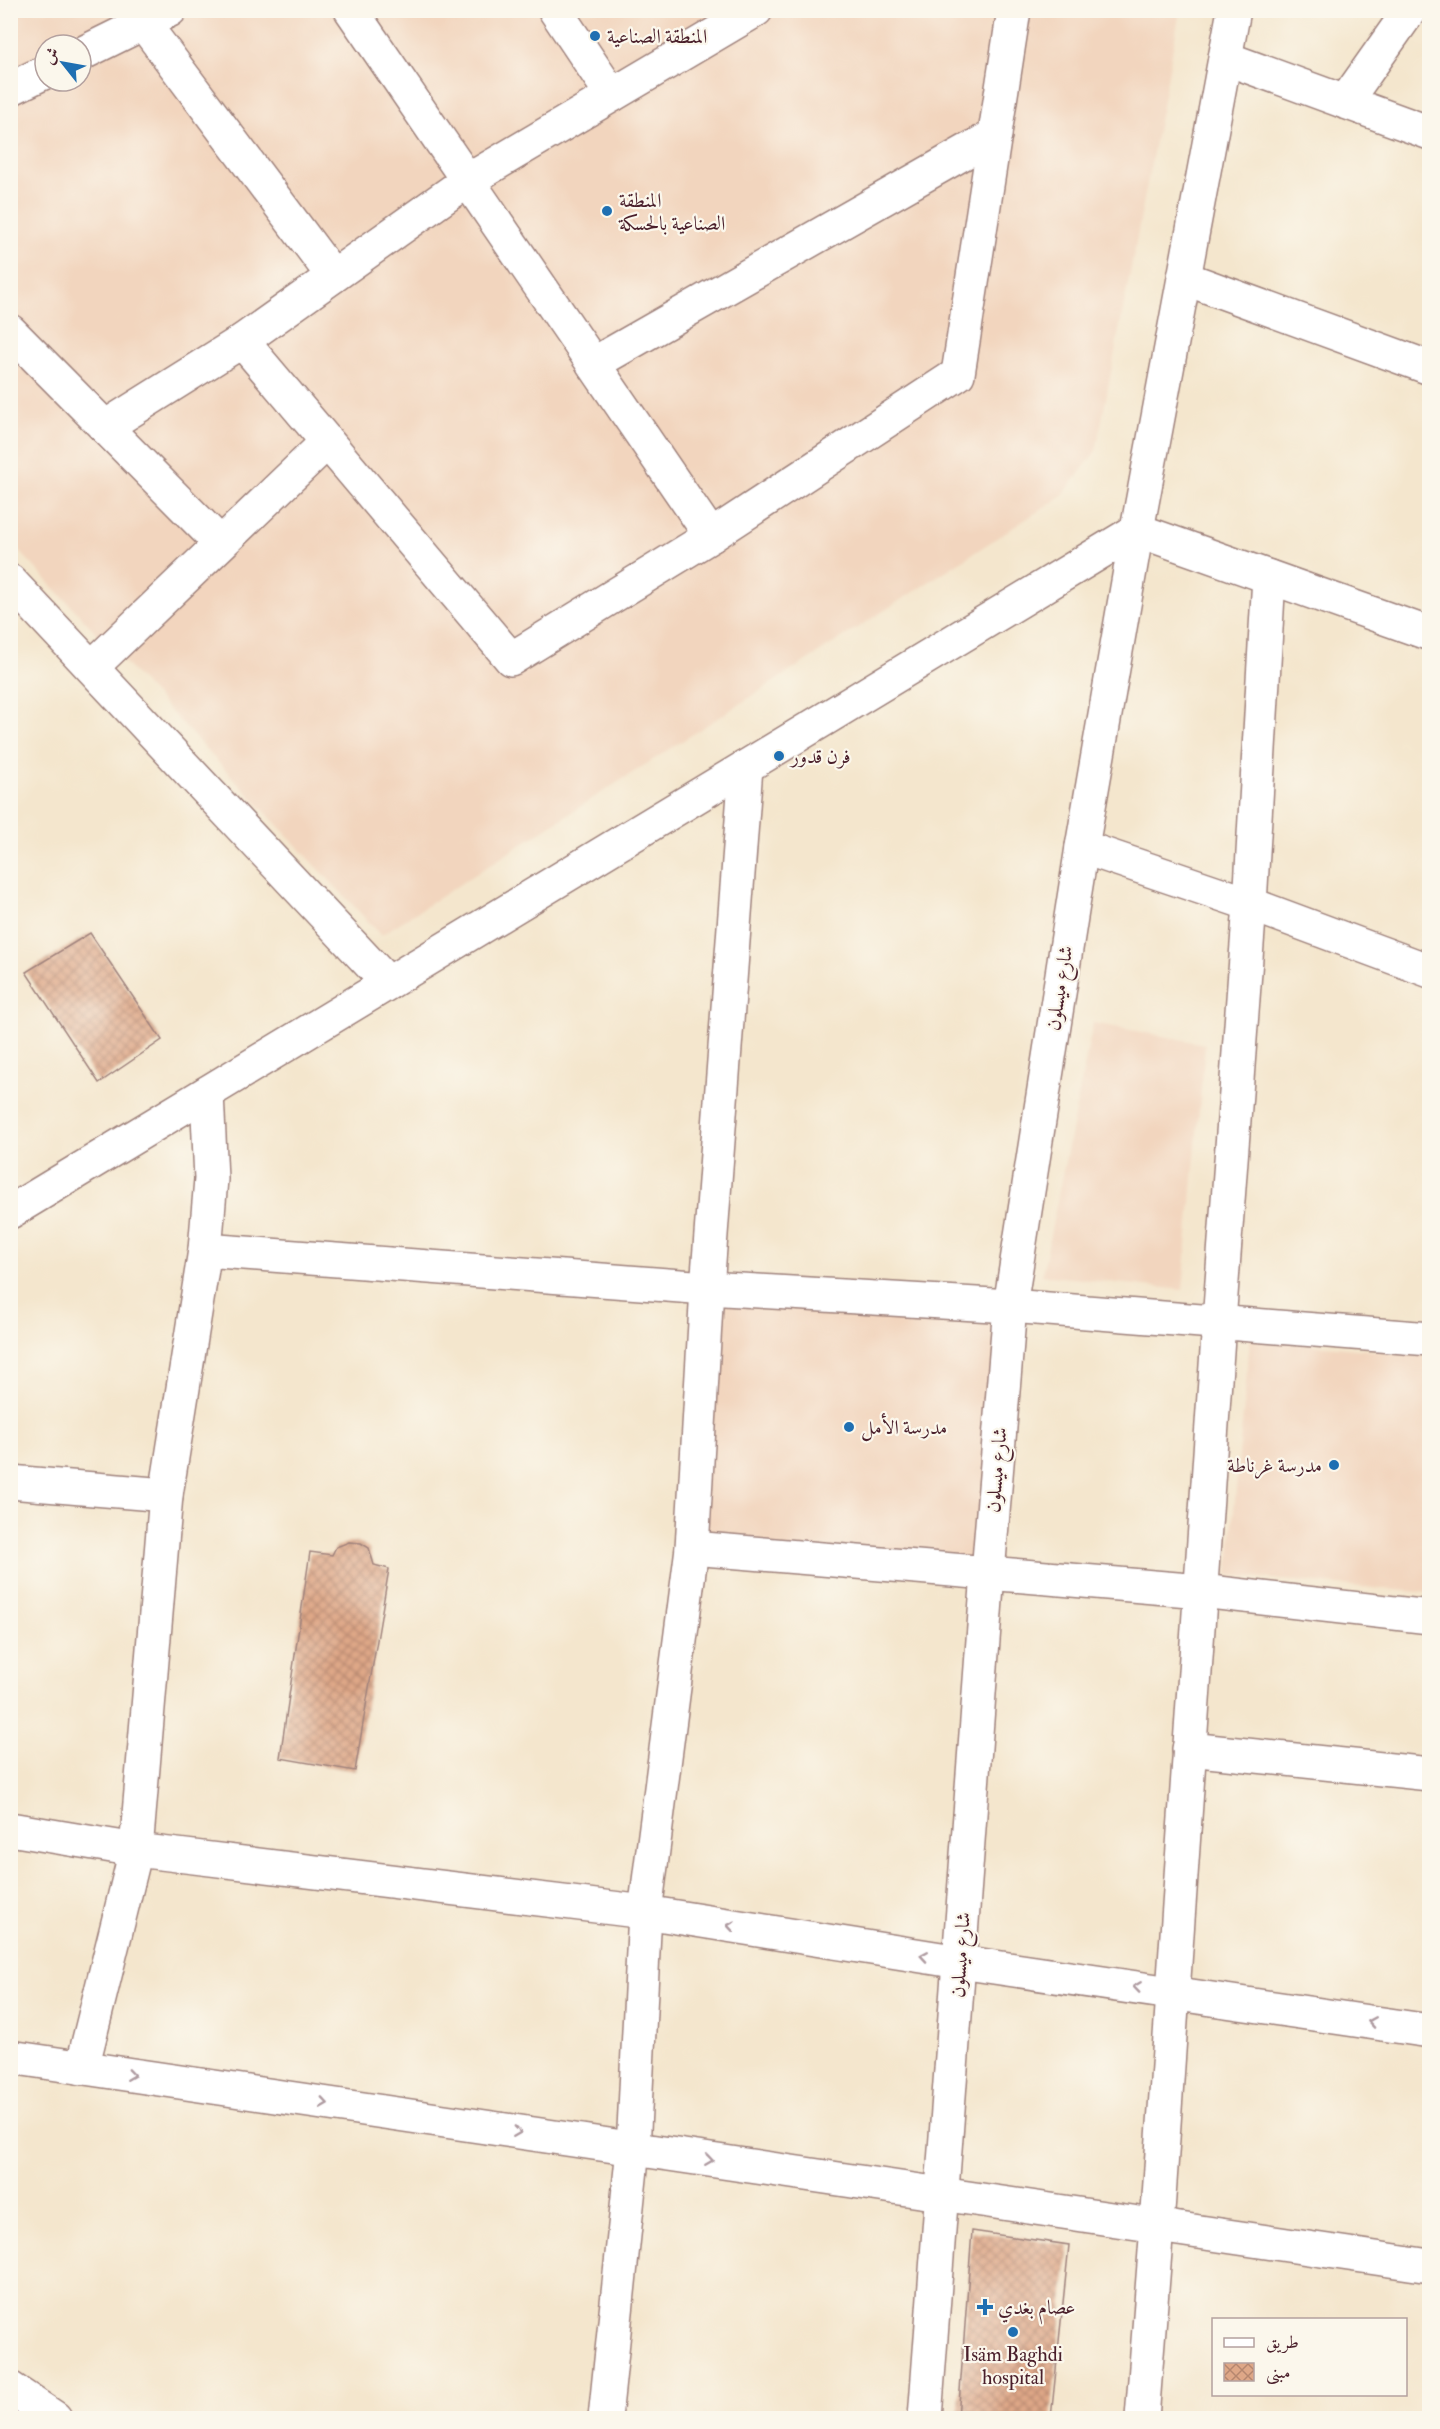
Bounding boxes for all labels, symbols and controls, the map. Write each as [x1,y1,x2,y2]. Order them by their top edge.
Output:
place label: المنطقة الصناعية [607,24,707,49]
marker: المنطقة الصناعية [588,29,602,43]
north arrow [33,33,93,93]
text: ش [38,44,64,68]
place label: المنطقة الصناعية بالحسكة [618,188,725,236]
marker: المنطقة الصناعية بالحسكة [600,204,614,218]
place label: فرن قدور [789,744,851,769]
marker: فرن قدور [772,749,786,763]
street label: شارع ميسلون [1040,944,1083,1033]
place label: مدرسة الأمل [861,1412,947,1442]
marker: مدرسة الأمل [842,1420,856,1434]
street label: شارع ميسلون [980,1426,1018,1514]
place label: مدرسة غرناطة [1227,1453,1322,1479]
marker: مدرسة غرناطة [1327,1458,1341,1472]
street label: شارع ميسلون [945,1911,981,1999]
one-way arrow [726,1920,736,1932]
one-way arrow [919,1950,929,1963]
one-way arrow [1133,1981,1142,1993]
one-way arrow [1367,2017,1376,2029]
one-way arrow [125,2068,135,2081]
one-way arrow [319,2097,328,2109]
one-way arrow [512,2125,521,2137]
one-way arrow [705,2154,714,2166]
place label: عصام بغدي [998,2295,1076,2325]
marker: عصام بغدي [976,2298,994,2316]
legend [1212,2318,1407,2396]
marker: Isäm Baghdi hospital [1006,2325,1020,2339]
text: طريق [1266,2331,1299,2354]
place label: Isäm Baghdi hospital [963,2342,1063,2391]
text: مبنى [1266,2361,1291,2385]

